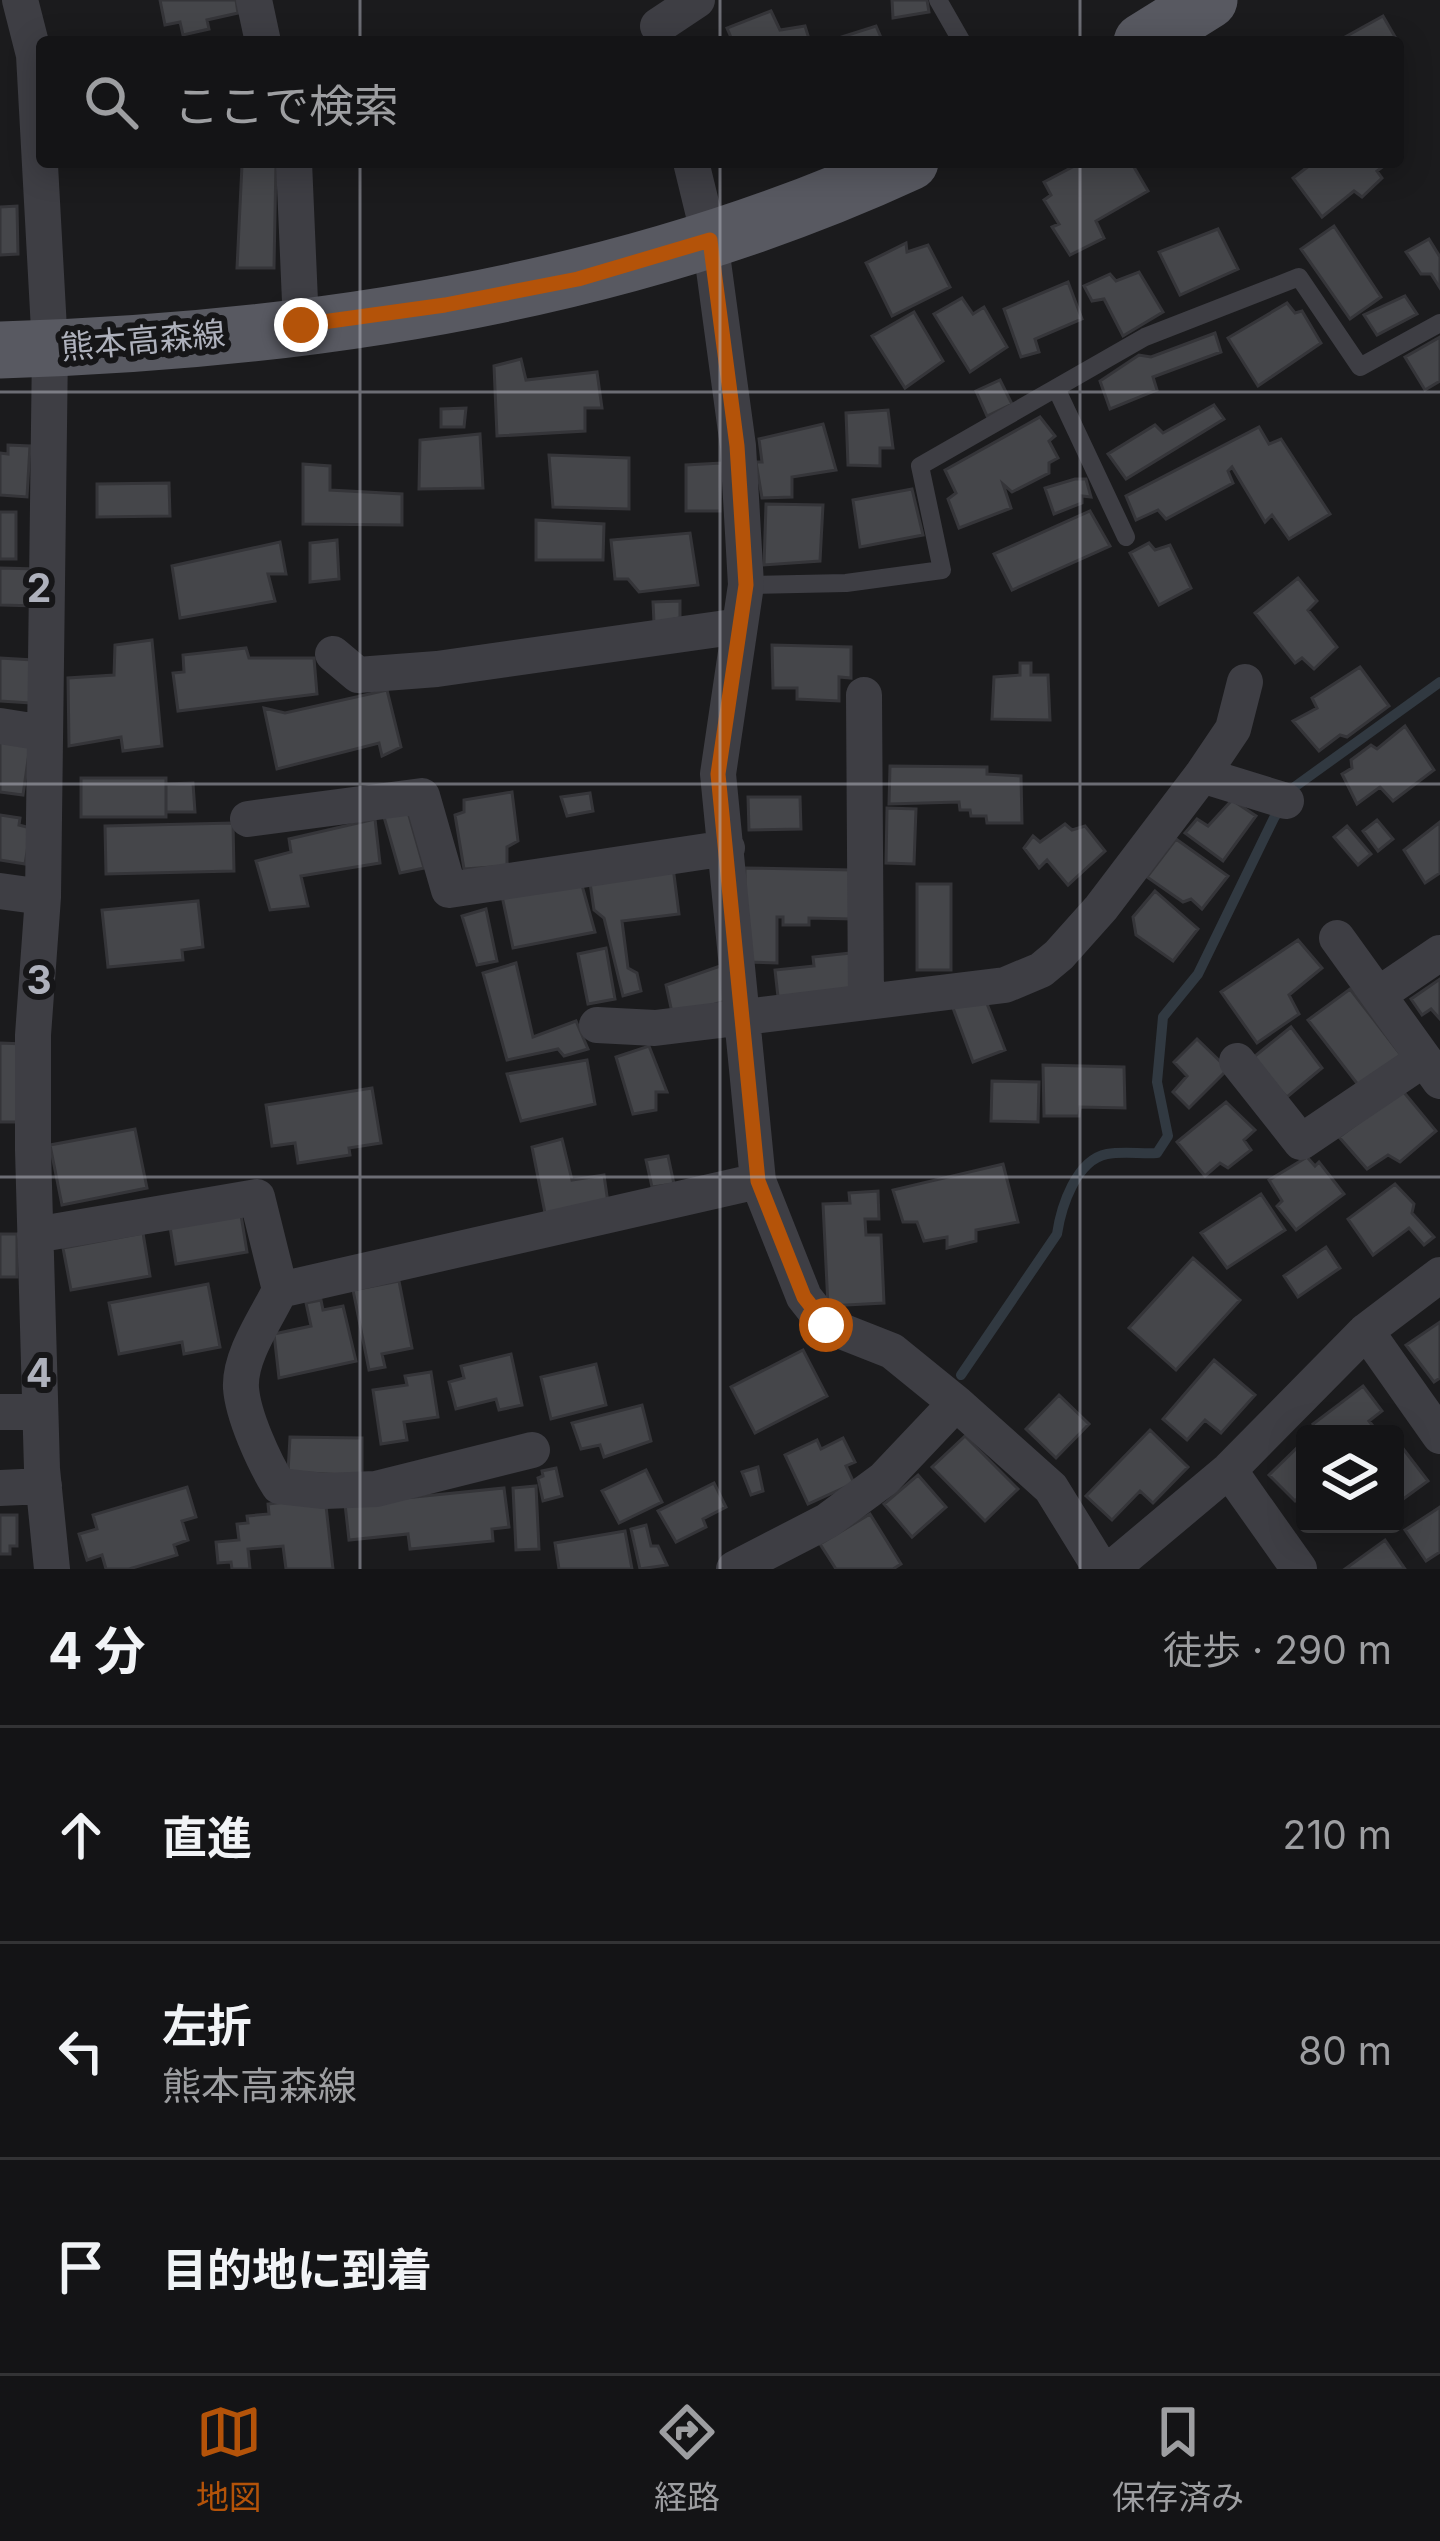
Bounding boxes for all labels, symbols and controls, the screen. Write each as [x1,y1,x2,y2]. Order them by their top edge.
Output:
search box [36,36,1404,168]
icon: search [78,69,144,135]
text: ここで検索 [174,78,399,133]
route end [274,298,328,352]
street label: 熊本高森線 [59,313,227,367]
text: 2 [27,564,51,611]
text: 3 [26,956,52,1003]
route start [799,1298,853,1352]
text: 4 [26,1349,52,1396]
map controls [1296,1425,1404,1533]
button: layers [1296,1425,1404,1533]
text: 4 分 [48,1620,146,1681]
text: 徒歩 · 290 m [1163,1626,1392,1673]
icon: ahead [48,1802,114,1868]
text: 直進 [162,1810,252,1865]
text: 210 m [1283,1811,1392,1858]
text: 左折 [162,1998,252,2053]
icon: left [48,2018,114,2084]
text: 80 m [1298,2027,1392,2074]
text: 熊本高森線 [162,2062,357,2109]
icon: arrive [48,2234,114,2300]
text: 目的地に到着 [162,2242,432,2297]
tab: 地図 [196,2399,262,2519]
tab: 経路 [654,2399,720,2519]
tab: 保存済み [1112,2399,1244,2519]

